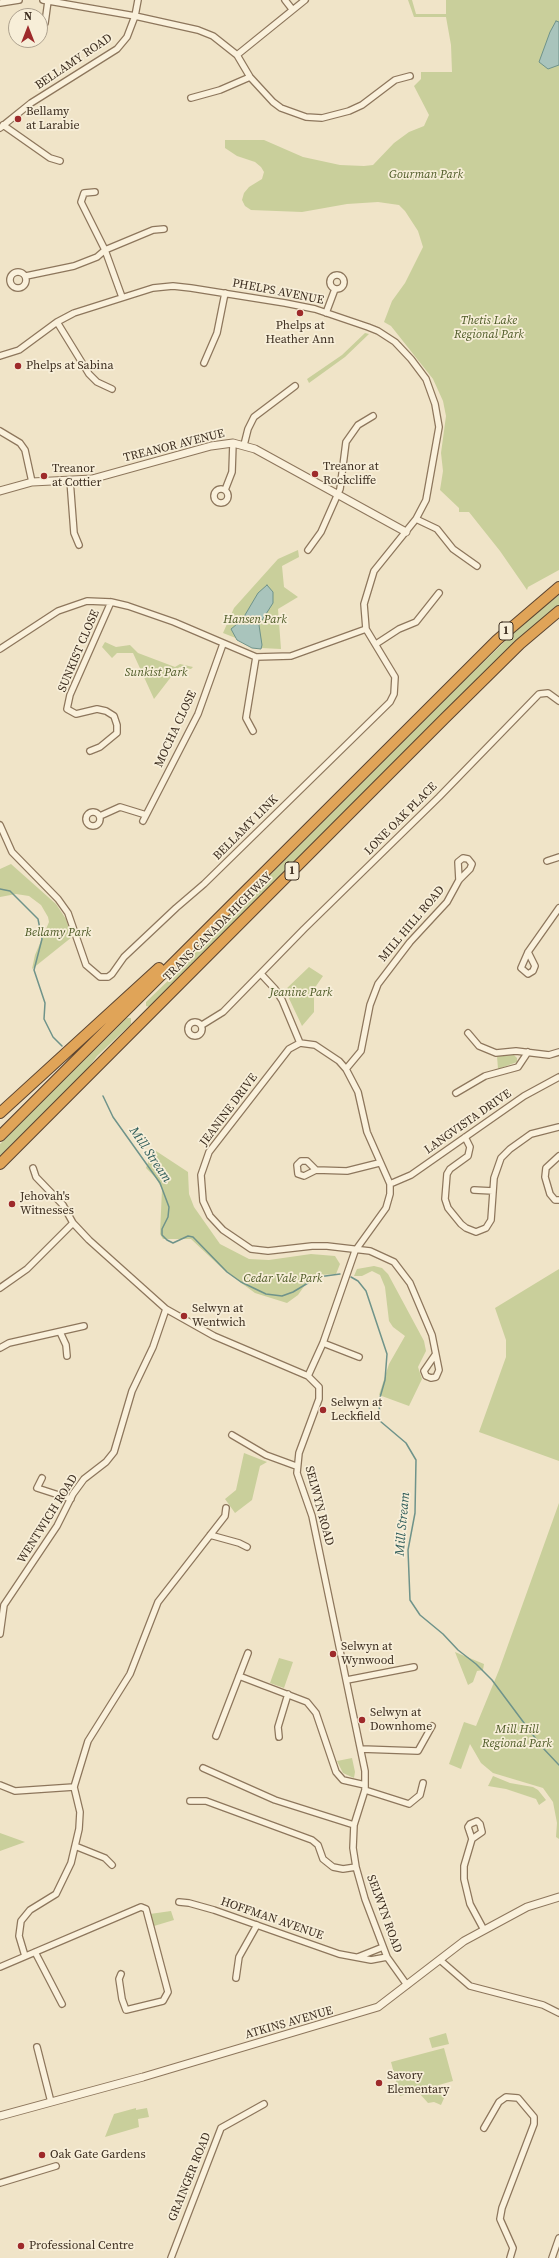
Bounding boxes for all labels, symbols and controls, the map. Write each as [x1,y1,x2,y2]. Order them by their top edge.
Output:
north arrow [8,8,48,48]
text: N [24,9,32,24]
street label: BELLAMY ROAD [33,31,115,93]
place label: Bellamy at Larabie [26,105,80,133]
marker: Bellamy at Larabie [13,114,23,124]
park label: Gourman Park [389,168,463,182]
street label: PHELPS AVENUE [231,276,325,308]
marker: Phelps at Heather Ann [295,308,305,318]
park label: Thetis Lake Regional Park [454,314,524,342]
place label: Phelps at Heather Ann [266,319,334,347]
place label: Phelps at Sabina [26,359,114,373]
marker: Phelps at Sabina [13,361,23,371]
street label: TREANOR AVENUE [122,426,226,466]
place label: Treanor at Rockcliffe [323,460,379,488]
place label: Treanor at Cottier [52,462,102,490]
marker: Treanor at Rockcliffe [310,469,320,479]
marker: Treanor at Cottier [39,471,49,481]
street label: SUNKIST CLOSE [55,608,103,694]
park label: Hansen Park [223,613,287,627]
road number: 1 [499,622,513,640]
park label: Sunkist Park [125,666,187,680]
street label: MOCHA CLOSE [152,688,200,770]
street label: LONE OAK PLACE [362,780,440,858]
street label: BELLAMY LINK [211,793,281,863]
road number: 1 [285,862,299,880]
street label: TRANS-CANADA HIGHWAY [161,870,275,984]
street label: MILL HILL ROAD [376,883,448,965]
park label: Bellamy Park [25,926,91,940]
park label: Jeanine Park [270,986,332,1000]
street label: JEANINE DRIVE [197,1071,261,1149]
street label: LANGVISTA DRIVE [422,1087,514,1157]
water label: Mill Stream [126,1124,174,1186]
place label: Jehovah's Witnesses [20,1190,74,1218]
marker: Jehovah's Witnesses [7,1199,17,1209]
park label: Cedar Vale Park [244,1272,322,1286]
place label: Selwyn at Wentwich [192,1302,246,1330]
marker: Selwyn at Wentwich [179,1311,189,1321]
place label: Selwyn at Leckfield [331,1396,382,1424]
marker: Selwyn at Leckfield [318,1405,328,1415]
street label: SELWYN ROAD [301,1465,337,1547]
street label: WENTWICH ROAD [15,1472,81,1566]
water label: Mill Stream [392,1491,414,1557]
place label: Selwyn at Wynwood [341,1640,394,1668]
marker: Selwyn at Wynwood [328,1649,338,1659]
place label: Selwyn at Downhome [370,1706,432,1734]
marker: Selwyn at Downhome [357,1715,367,1725]
park label: Mill Hill Regional Park [482,1723,552,1751]
street label: SELWYN ROAD [363,1873,405,1955]
street label: HOFFMAN AVENUE [219,1895,325,1943]
street label: ATKINS AVENUE [243,2004,335,2042]
place label: Savory Elementary [387,2069,449,2097]
marker: Savory Elementary [374,2078,384,2088]
street label: GRAINGER ROAD [166,2130,214,2224]
place label: Oak Gate Gardens [50,2148,146,2162]
marker: Oak Gate Gardens [37,2150,47,2160]
place label: Professional Centre [29,2239,134,2253]
marker: Professional Centre [16,2241,26,2251]

